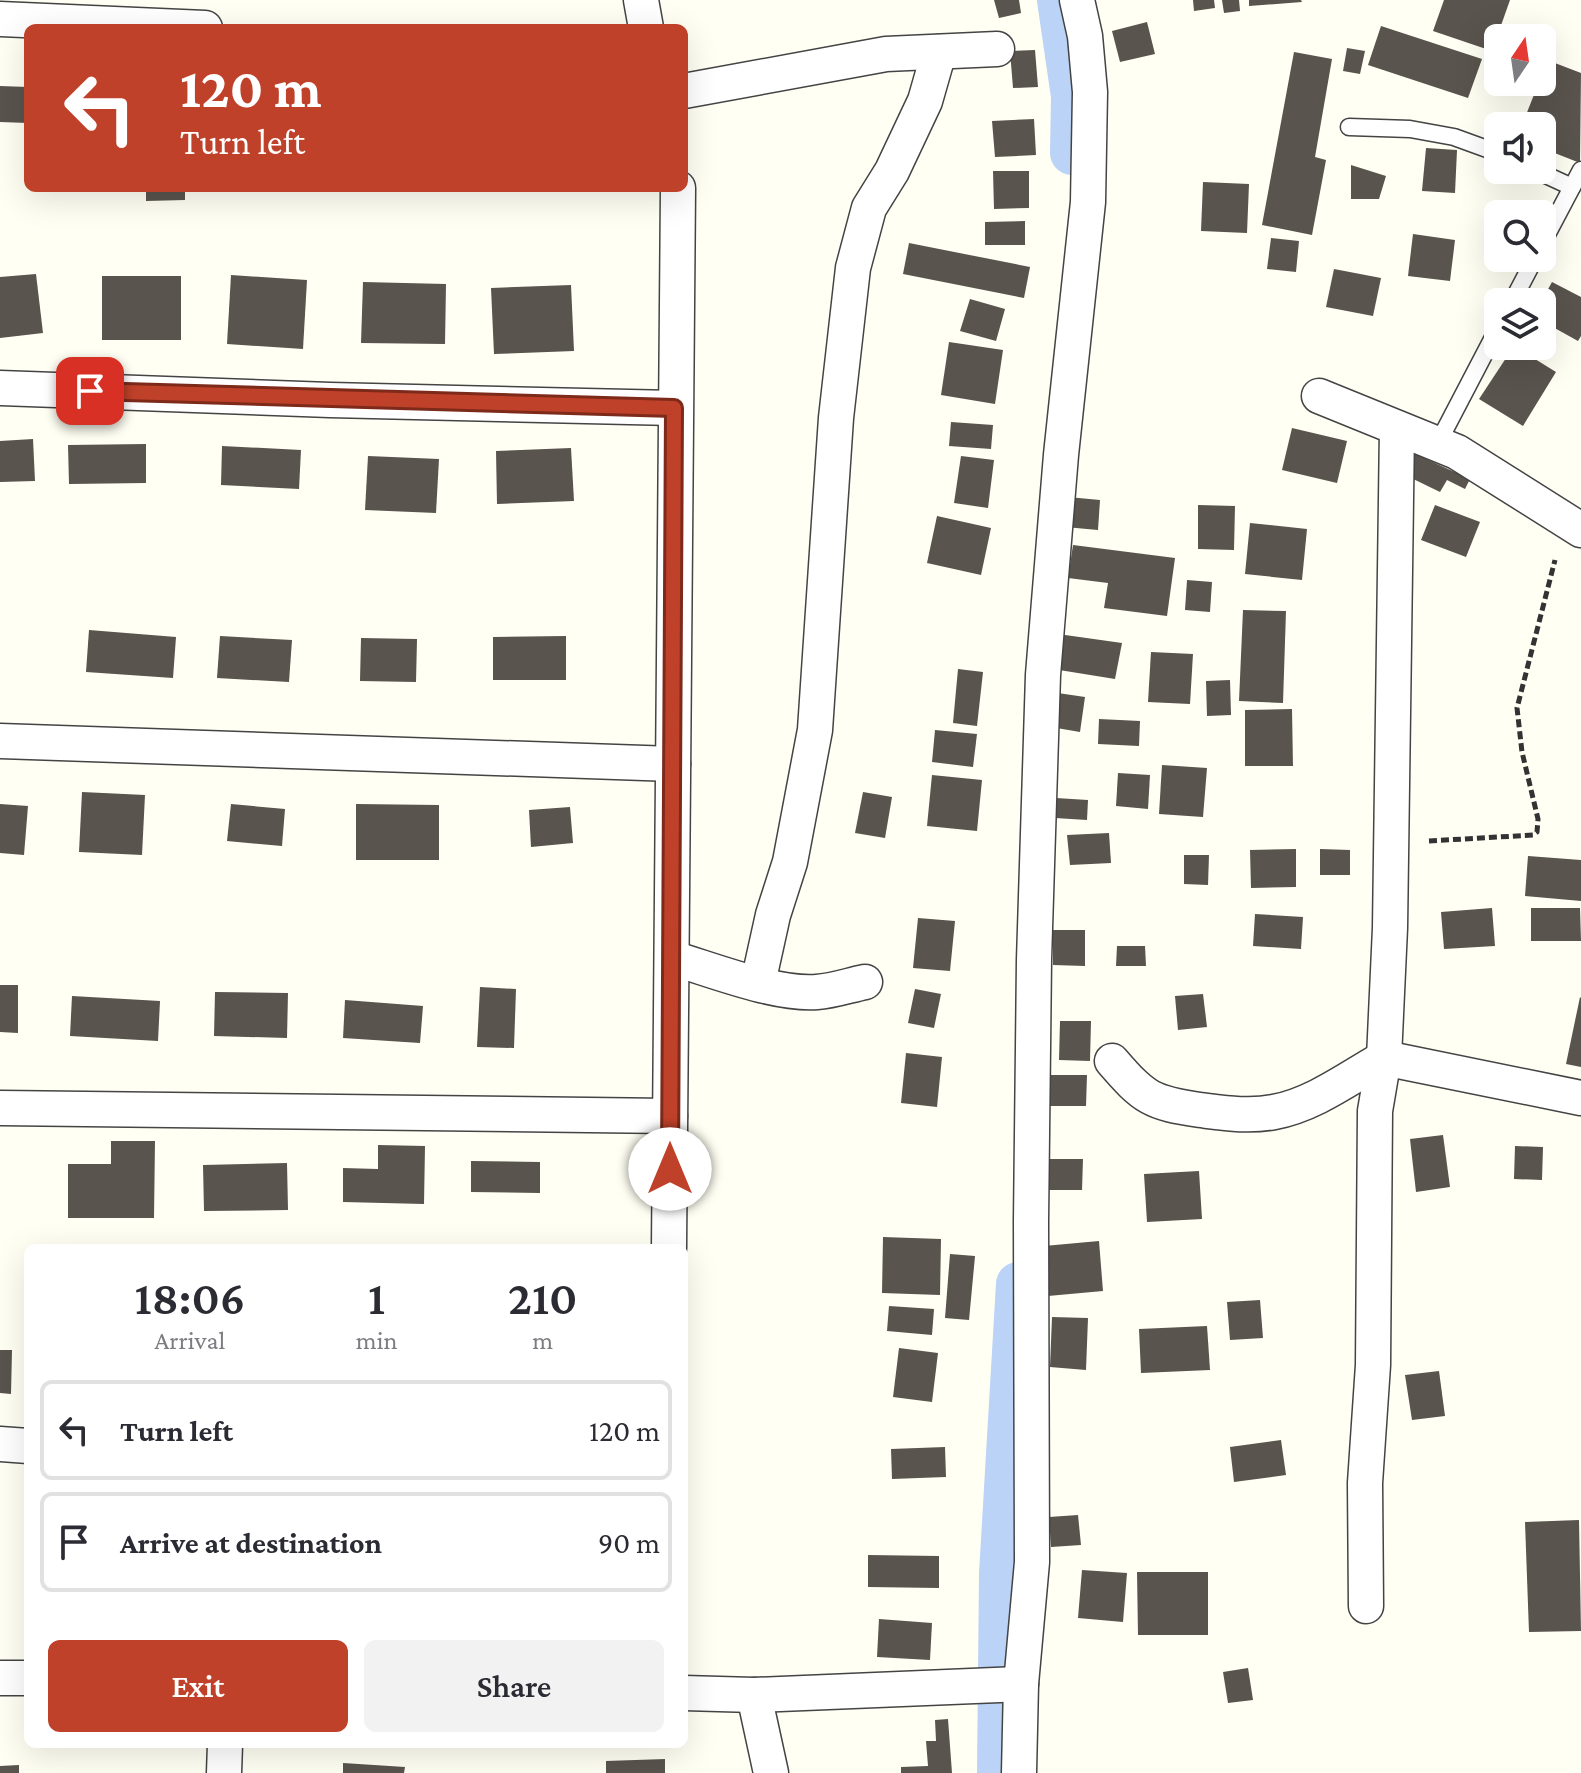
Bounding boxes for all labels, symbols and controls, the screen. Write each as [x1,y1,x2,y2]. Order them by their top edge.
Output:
north arrow [1484,24,1556,96]
map controls [1484,24,1556,360]
icon: left [48,56,152,160]
text: 120 m [180,57,322,119]
button: sound [1484,112,1556,184]
text: Turn left [180,122,305,162]
button: search [1484,200,1556,272]
button: layers [1484,288,1556,360]
pin [56,357,124,425]
icon: arrive [68,369,112,413]
position arrow [628,1127,712,1211]
text: 18:06 [135,1271,245,1324]
text: 1 [368,1271,385,1324]
text: 210 [508,1271,577,1324]
text: Arrival [155,1326,225,1355]
text: min [356,1326,398,1355]
text: m [532,1326,553,1355]
icon: left [52,1408,96,1452]
text: Turn left [120,1414,233,1447]
text: 120 m [589,1414,660,1447]
icon: arrive [52,1520,96,1564]
text: Arrive at destination [120,1526,382,1559]
text: 90 m [598,1526,660,1559]
button: Exit [48,1640,348,1732]
button: Share [364,1640,664,1732]

